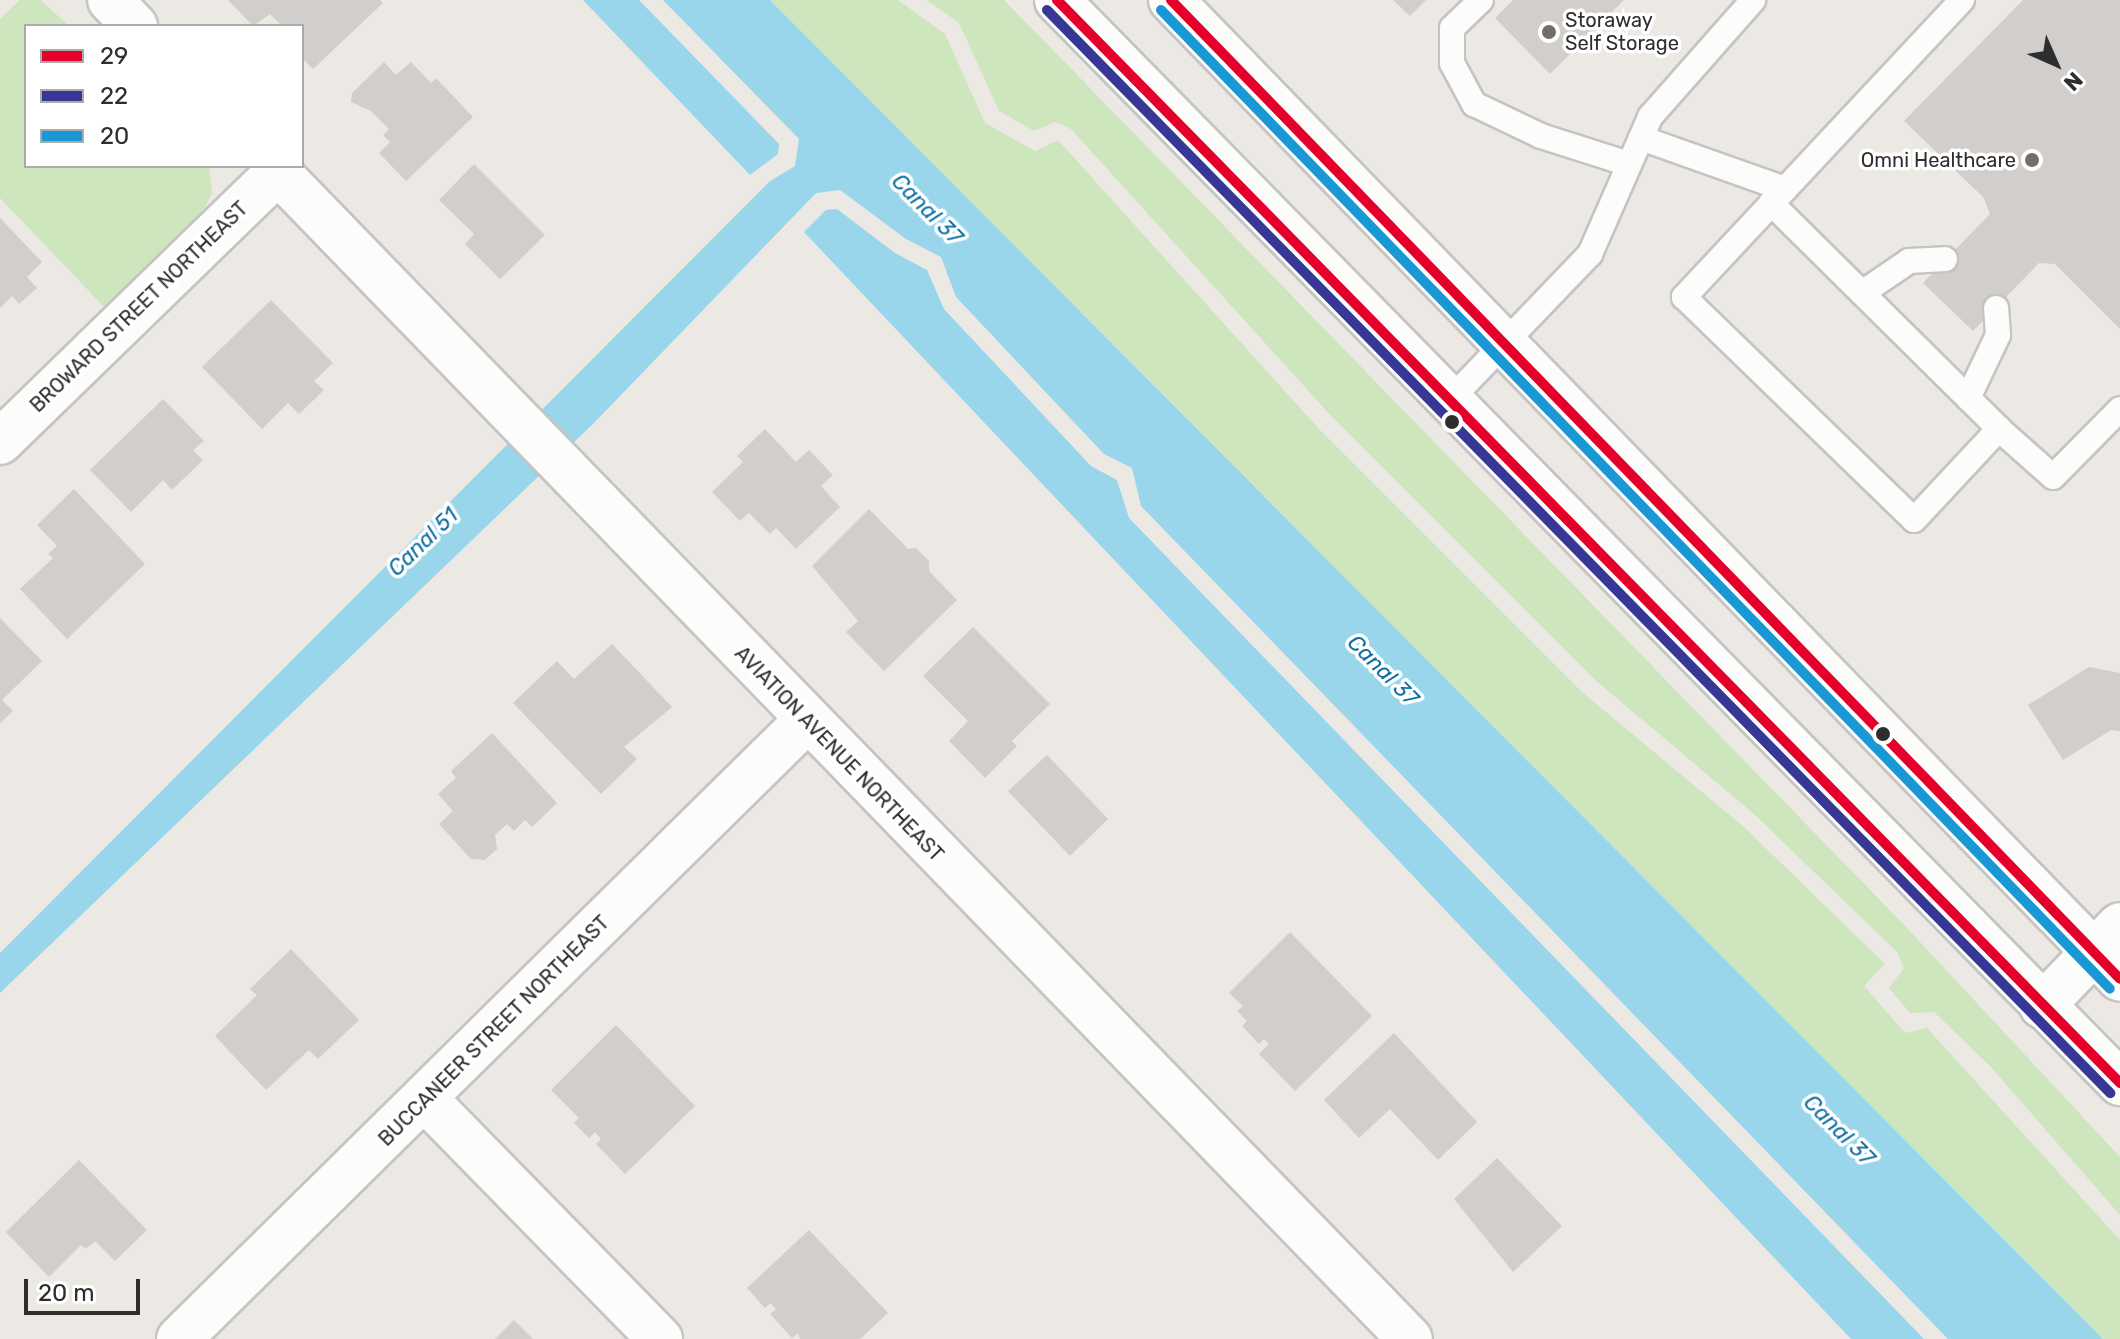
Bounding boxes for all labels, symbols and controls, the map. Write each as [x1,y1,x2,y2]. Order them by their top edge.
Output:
place label: Storaway Self Storage [1565,8,1679,55]
marker: Storaway Self Storage [1540,23,1558,41]
legend [24,24,304,168]
north arrow [2016,24,2096,104]
text: 29 [100,42,128,70]
text: N [2058,66,2088,96]
text: 22 [100,82,128,110]
text: 20 [100,122,129,150]
place label: Omni Healthcare [1861,148,2016,172]
marker: Omni Healthcare [2023,151,2041,169]
water label: Canal 37 [886,168,968,250]
street label: BROWARD STREET NORTHEAST [25,196,253,418]
unlabelled marker [1444,414,1460,430]
water label: Canal 51 [383,502,463,582]
water label: Canal 37 [1342,629,1424,711]
street label: AVIATION AVENUE NORTHEAST [730,641,948,867]
unlabelled marker [1875,726,1891,742]
street label: BUCCANEER STREET NORTHEAST [374,911,614,1151]
water label: Canal 37 [1798,1089,1880,1171]
scale bar [28,1263,144,1313]
text: 20 m [38,1279,95,1307]

